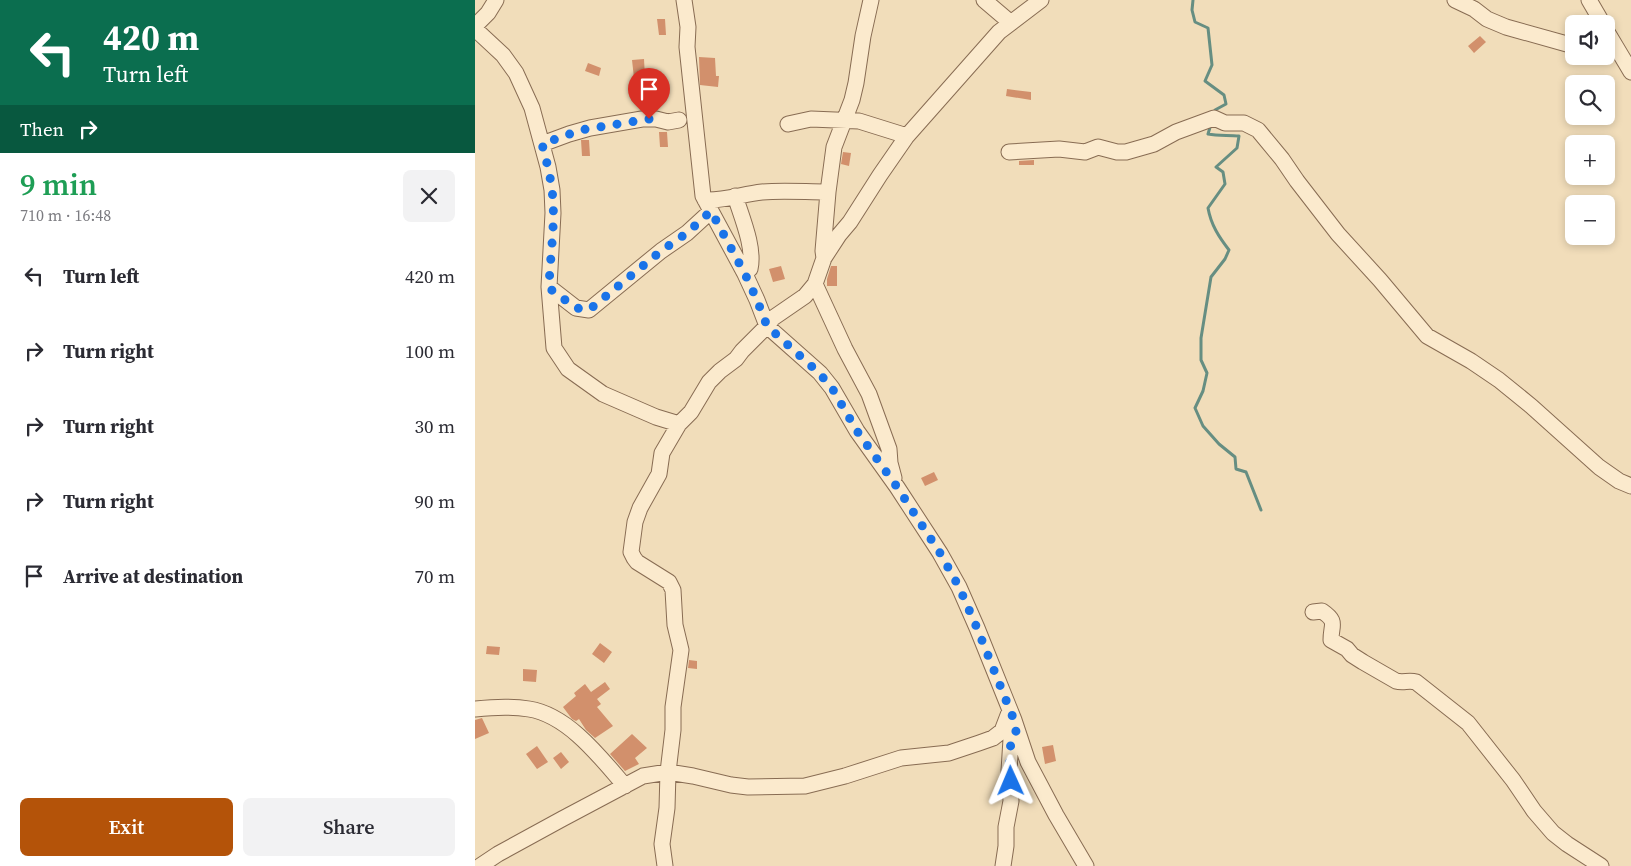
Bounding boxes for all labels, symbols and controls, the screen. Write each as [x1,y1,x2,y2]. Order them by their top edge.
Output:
text: 420 m [103,14,199,62]
map controls [1565,15,1615,245]
button: sound [1565,15,1615,65]
icon: left [20,20,85,85]
text: Turn left [103,59,188,89]
pin [628,68,670,119]
icon: arrive [635,75,663,103]
button: search [1565,75,1615,125]
icon: right [74,115,102,143]
text: Then [20,116,64,142]
button: + [1565,135,1615,185]
text: 9 min [20,164,97,205]
button: close [403,170,455,222]
button: − [1565,195,1615,245]
text: 710 m · 16:48 [20,204,111,226]
icon: left [20,262,48,290]
text: Turn left [63,263,139,289]
text: 420 m [405,263,455,289]
icon: right [20,337,48,365]
text: Turn right [63,338,154,364]
text: 100 m [405,338,455,364]
icon: right [20,412,48,440]
text: Turn right [63,413,154,439]
text: 30 m [414,413,455,439]
icon: right [20,487,48,515]
text: Turn right [63,488,154,514]
text: 90 m [414,488,455,514]
icon: arrive [20,562,48,590]
text: Arrive at destination [63,563,243,589]
text: 70 m [414,563,455,589]
position arrow [984,754,1036,806]
button: Exit [20,798,233,856]
button: Share [243,798,455,856]

